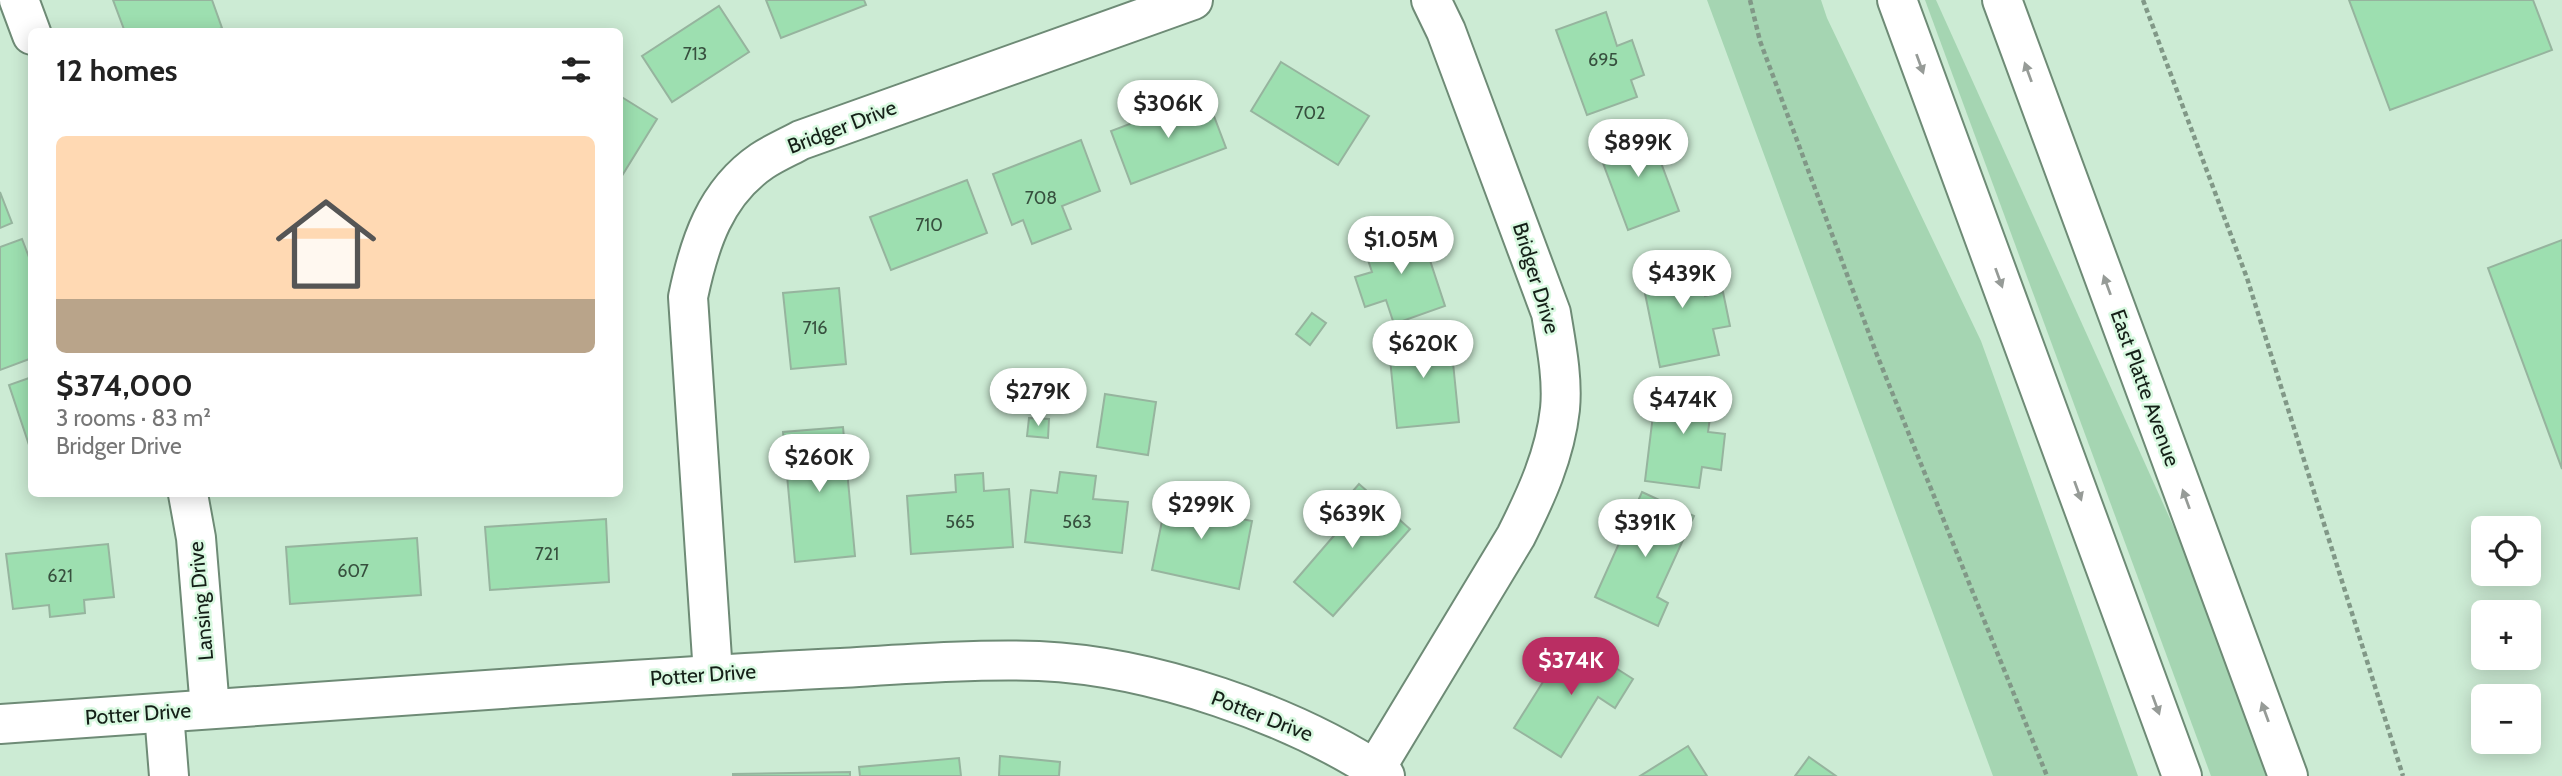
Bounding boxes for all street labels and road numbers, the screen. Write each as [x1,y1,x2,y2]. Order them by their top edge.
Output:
street label: Bridger Drive [784,94,900,159]
street label: Bridger Drive [1508,219,1565,337]
street label: East Platte Avenue [2105,306,2186,470]
street label: Lansing Drive [183,540,218,662]
street label: Potter Drive [649,658,757,691]
street label: Potter Drive [1208,685,1317,746]
street label: Potter Drive [84,697,192,730]

